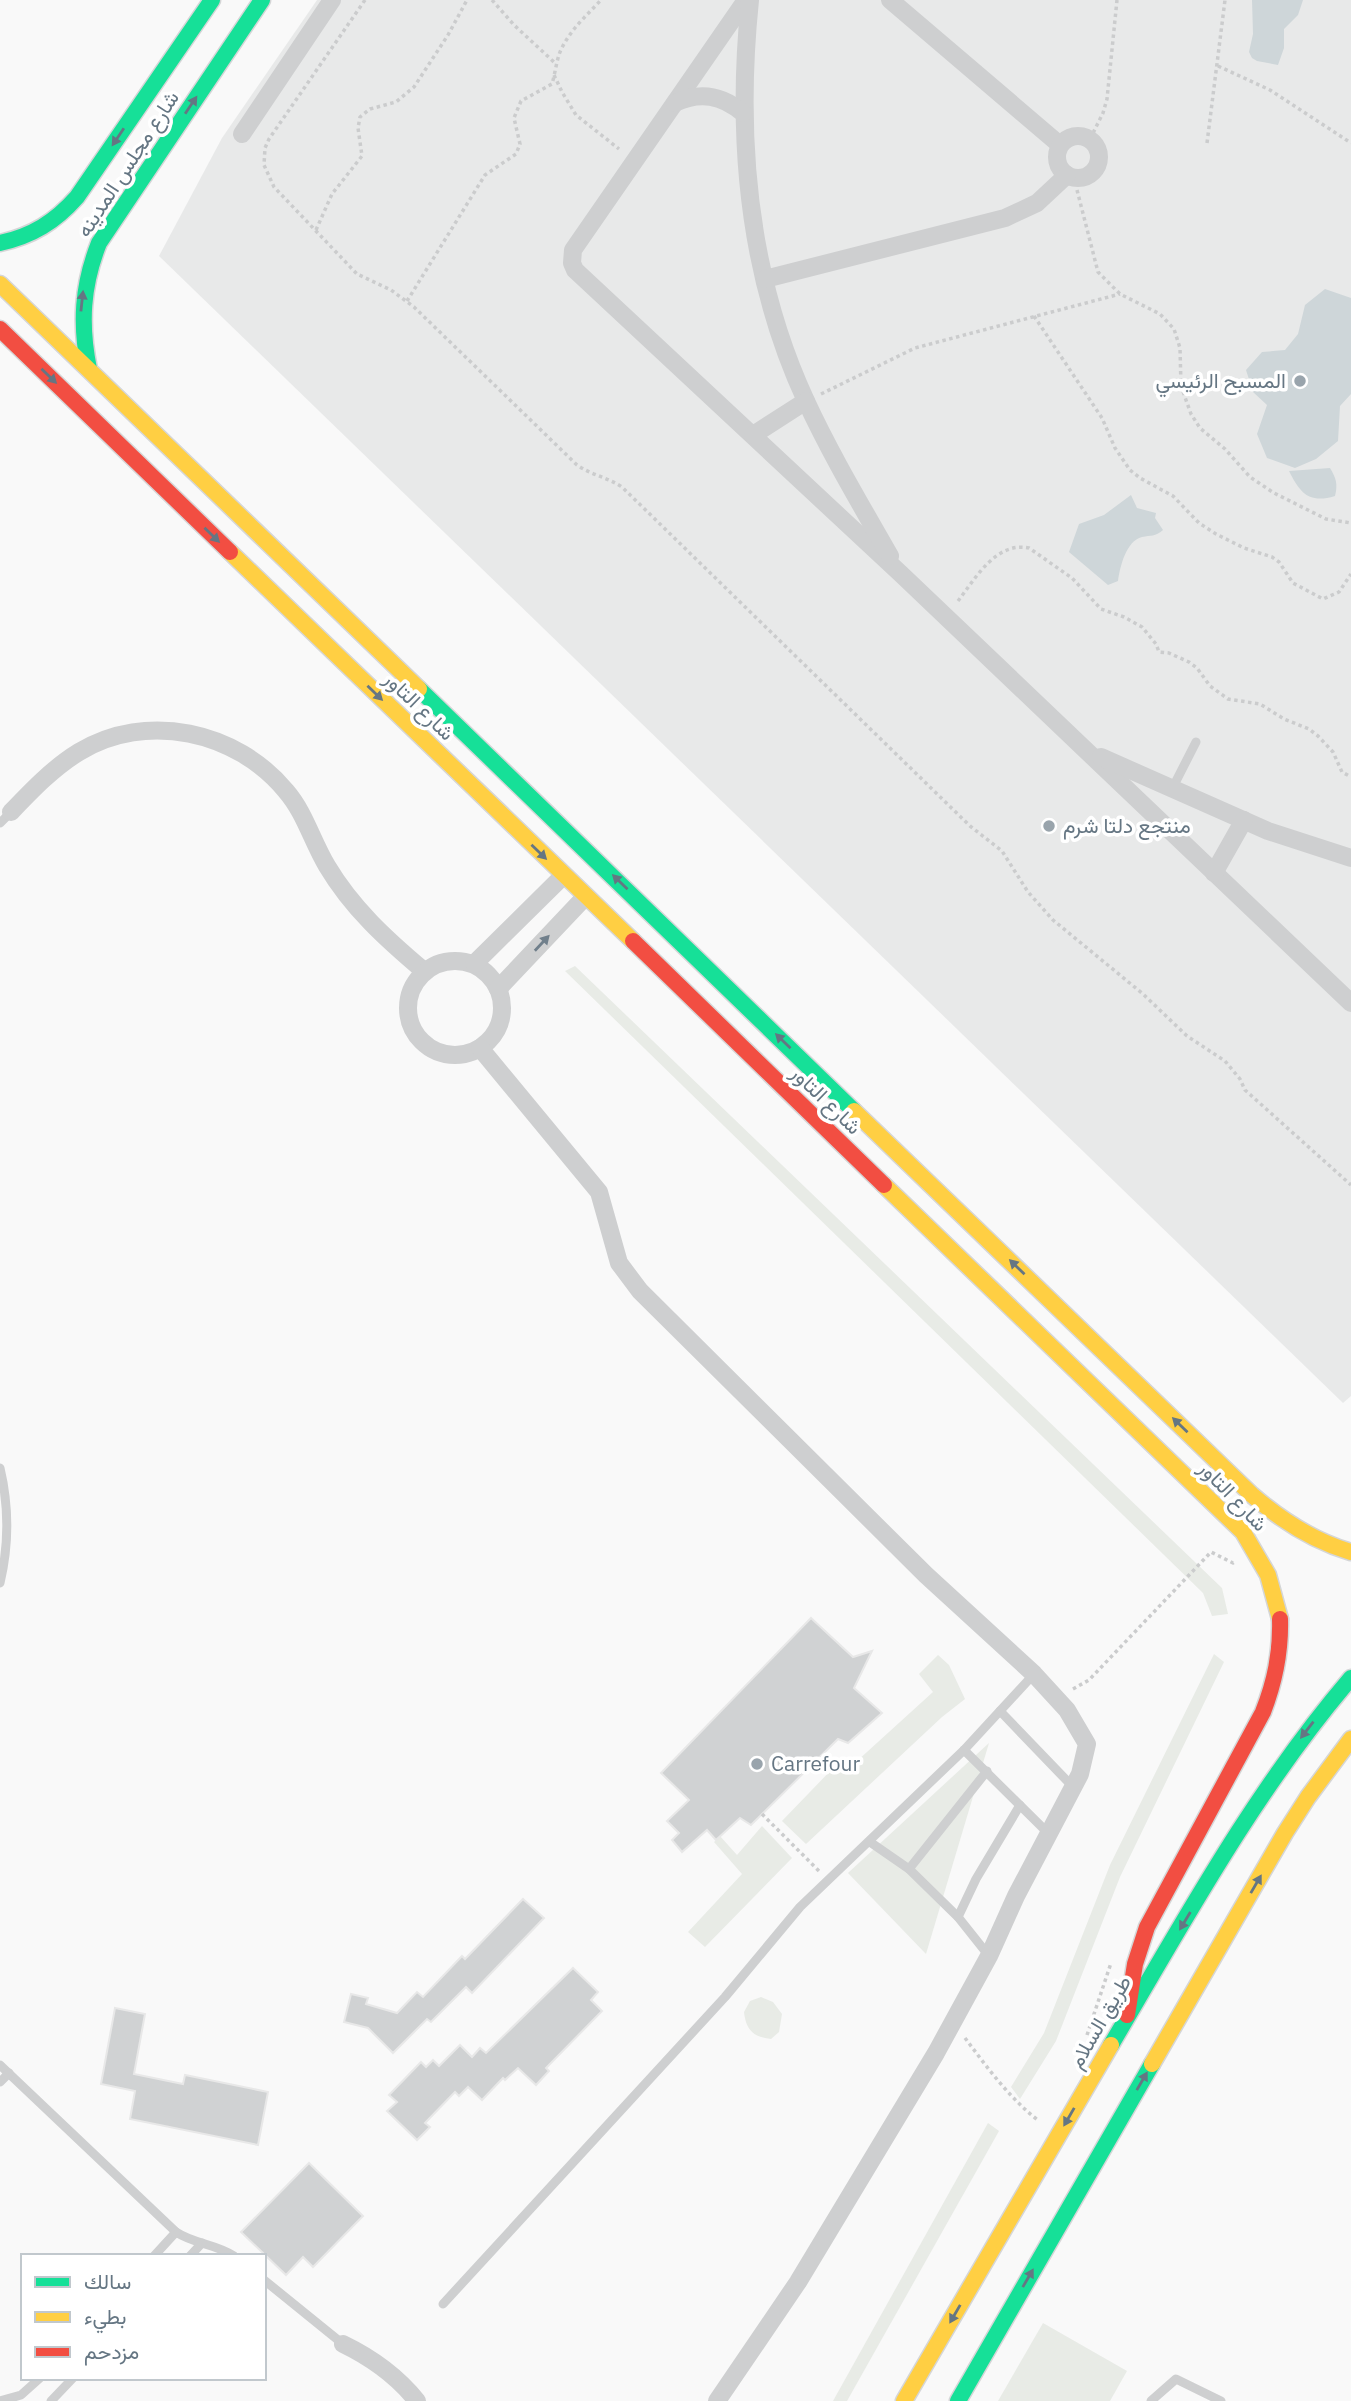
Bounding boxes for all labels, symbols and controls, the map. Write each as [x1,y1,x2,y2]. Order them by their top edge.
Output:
street label: شارع مجلس المدينه [69,85,186,242]
one-way arrow [185,95,198,115]
one-way arrow [111,128,125,146]
one-way arrow [77,290,88,312]
place label: المسبح الرئيسي [1156,366,1286,398]
one-way arrow [40,368,57,384]
marker: المسبح الرئيسي [1292,373,1308,389]
one-way arrow [203,526,220,542]
street label: شارع التاور [377,664,461,747]
one-way arrow [367,685,384,702]
place label: منتجع دلتا شرم [1063,811,1191,840]
marker: منتجع دلتا شرم [1041,818,1057,834]
one-way arrow [530,843,547,859]
one-way arrow [612,875,629,891]
one-way arrow [533,935,549,952]
one-way arrow [775,1033,792,1049]
street label: شارع التاور [784,1058,868,1141]
one-way arrow [1009,1260,1026,1276]
one-way arrow [1172,1417,1189,1434]
street label: شارع التاور [1192,1453,1274,1537]
one-way arrow [1300,1720,1315,1738]
place label: Carrefour [771,1749,861,1777]
marker: Carrefour [749,1756,765,1772]
one-way arrow [1250,1874,1262,1894]
one-way arrow [1178,1912,1191,1931]
street label: طريق السلام [1061,1970,1138,2074]
one-way arrow [1136,2072,1148,2091]
one-way arrow [1063,2108,1075,2127]
legend [21,2254,266,2380]
text: سالك [84,2267,131,2295]
one-way arrow [1022,2269,1035,2288]
text: بطيء [84,2302,127,2334]
one-way arrow [949,2304,961,2324]
text: مزدحم [84,2337,139,2366]

